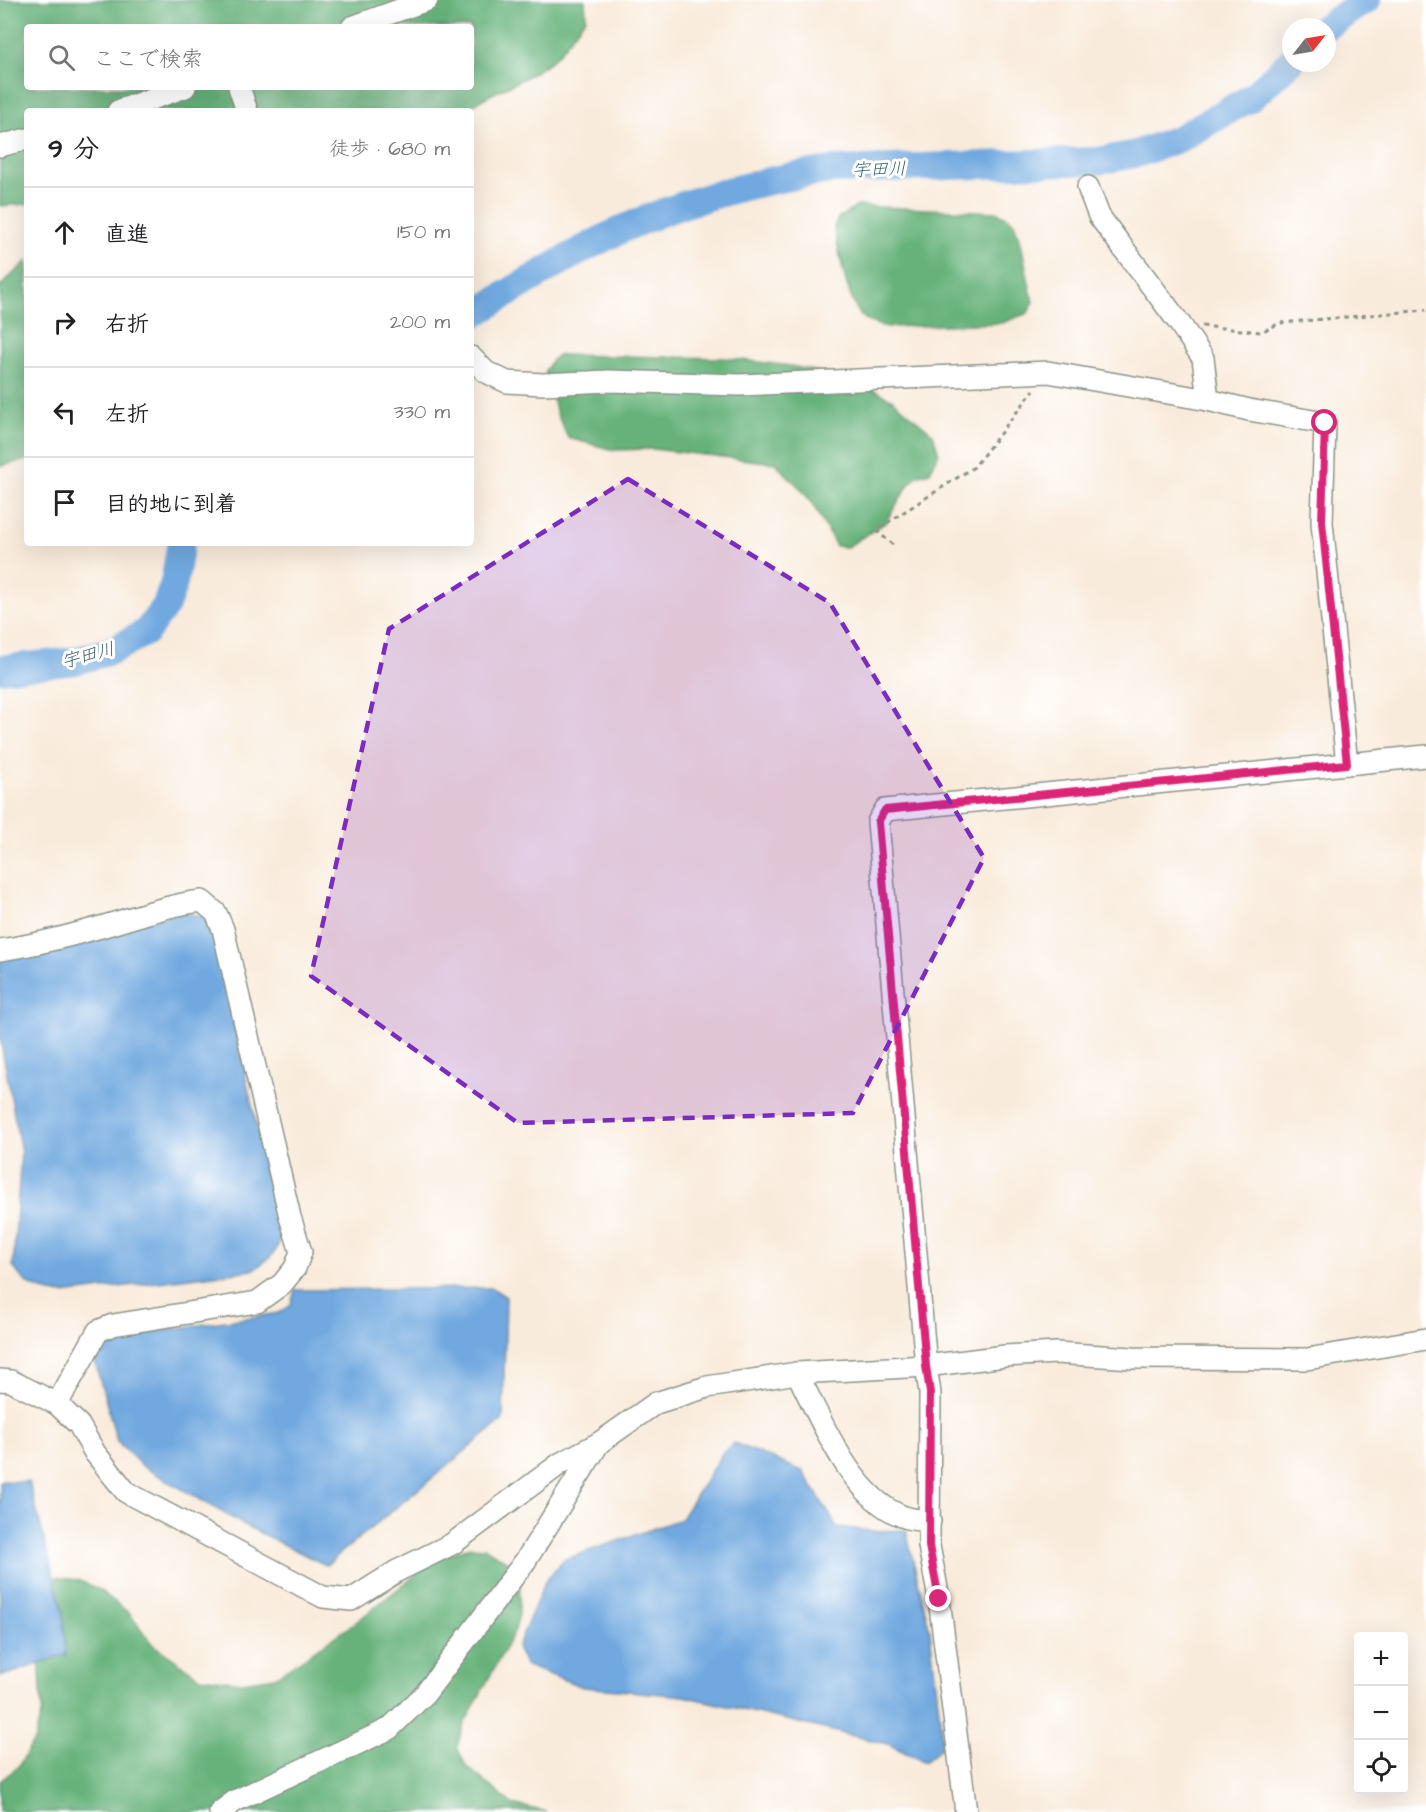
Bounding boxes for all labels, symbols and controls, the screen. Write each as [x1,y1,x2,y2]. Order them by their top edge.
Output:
north arrow [1282,18,1336,72]
search box [24,24,474,90]
icon: search [45,41,78,74]
text: ここで検索 [93,44,203,75]
text: 9 分 [48,131,99,167]
text: 徒歩 · 680 m [329,135,450,163]
water label: 宇田川 [852,156,906,183]
icon: ahead [48,216,81,249]
text: 150 m [397,218,450,246]
text: 直進 [105,219,149,250]
icon: right [48,306,81,339]
text: 200 m [390,308,450,336]
text: 右折 [105,309,149,340]
icon: left [48,396,81,429]
text: 330 m [393,398,450,426]
text: 左折 [105,399,149,430]
route start [1311,409,1337,435]
icon: arrive [48,486,81,519]
text: 目的地に到着 [105,489,237,520]
water label: 宇田川 [59,636,117,675]
route end [925,1585,951,1611]
map controls [1354,1632,1408,1794]
button: + [1354,1632,1408,1686]
button: − [1354,1686,1408,1740]
button: locate [1354,1740,1408,1794]

